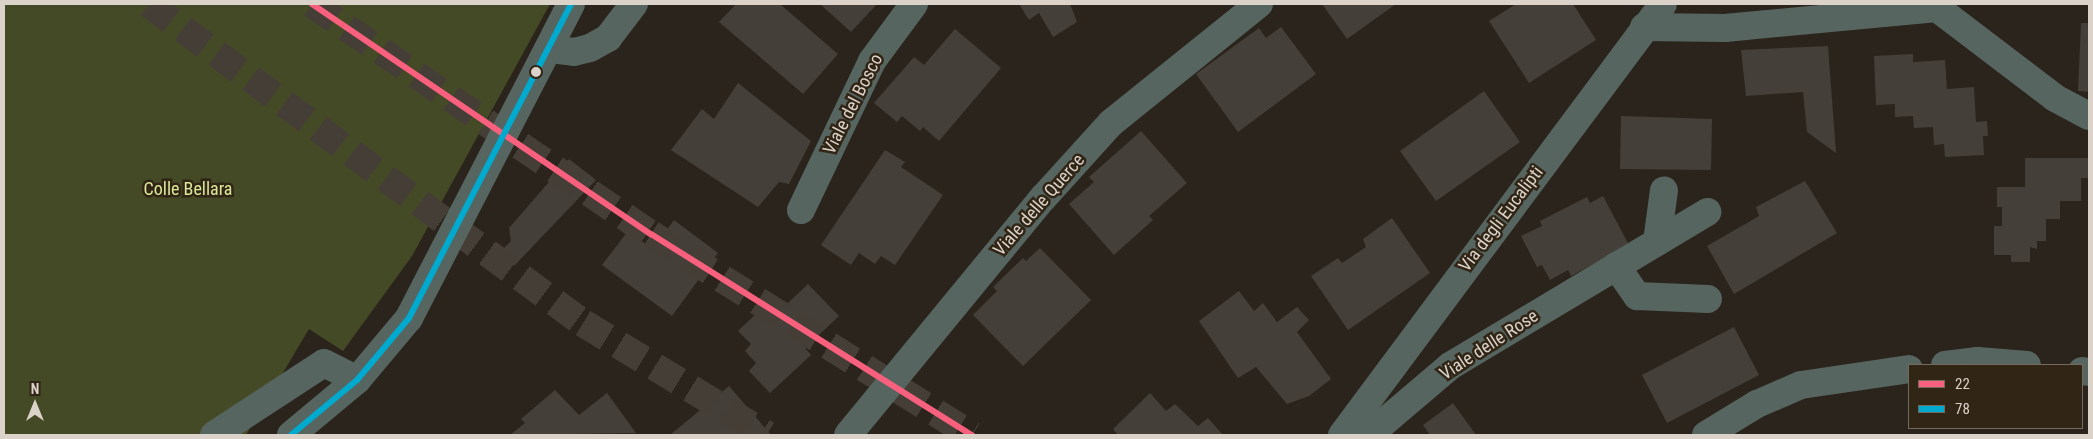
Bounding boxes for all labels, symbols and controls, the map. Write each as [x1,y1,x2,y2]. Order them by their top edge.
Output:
street label: Viale del Bosco [819,50,887,158]
unlabelled marker [531,67,541,77]
street label: Viale delle Querce [989,150,1089,260]
street label: Via degli Eucalipti [1454,162,1548,276]
park label: Colle Bellara [144,178,232,200]
street label: Viale delle Rose [1436,305,1542,385]
legend [1908,364,2083,429]
text: 22 [1955,375,1970,393]
north arrow [10,379,60,429]
text: N [31,381,39,397]
text: 78 [1955,400,1970,418]

